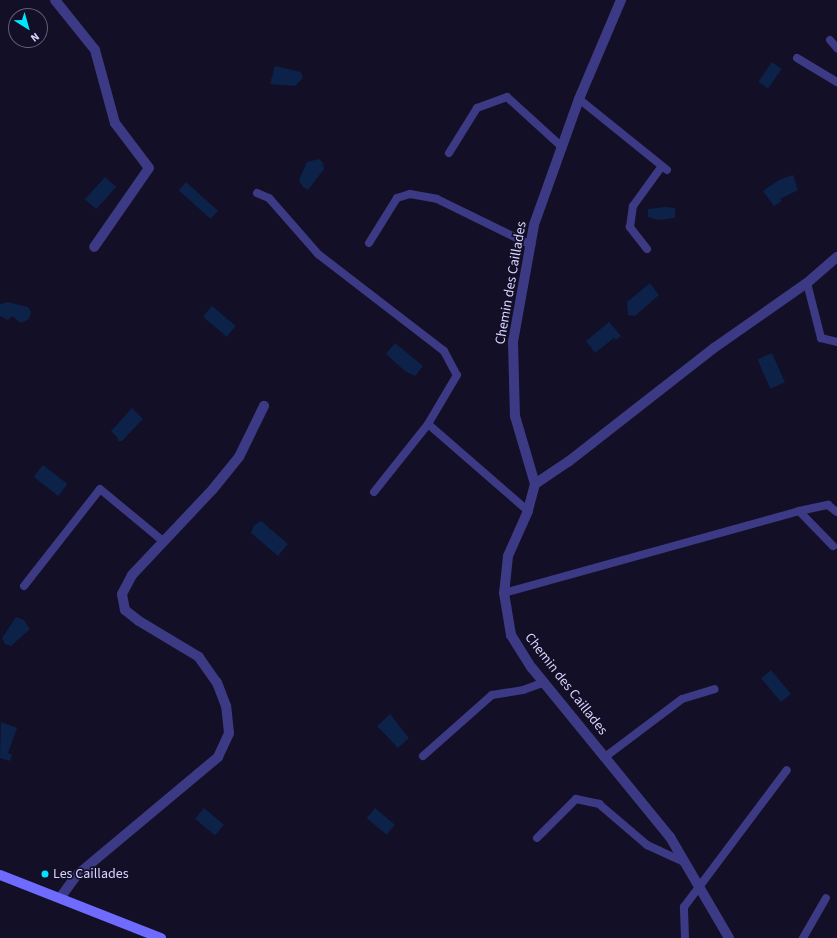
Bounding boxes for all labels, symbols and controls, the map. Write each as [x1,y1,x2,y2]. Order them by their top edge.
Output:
north arrow [8,8,48,48]
text: N [27,29,42,45]
street label: Chemin des Caillades [492,220,530,346]
street label: Chemin des Caillades [521,630,611,738]
place label: Les Caillades [53,866,129,882]
marker: Les Caillades [40,869,50,879]

